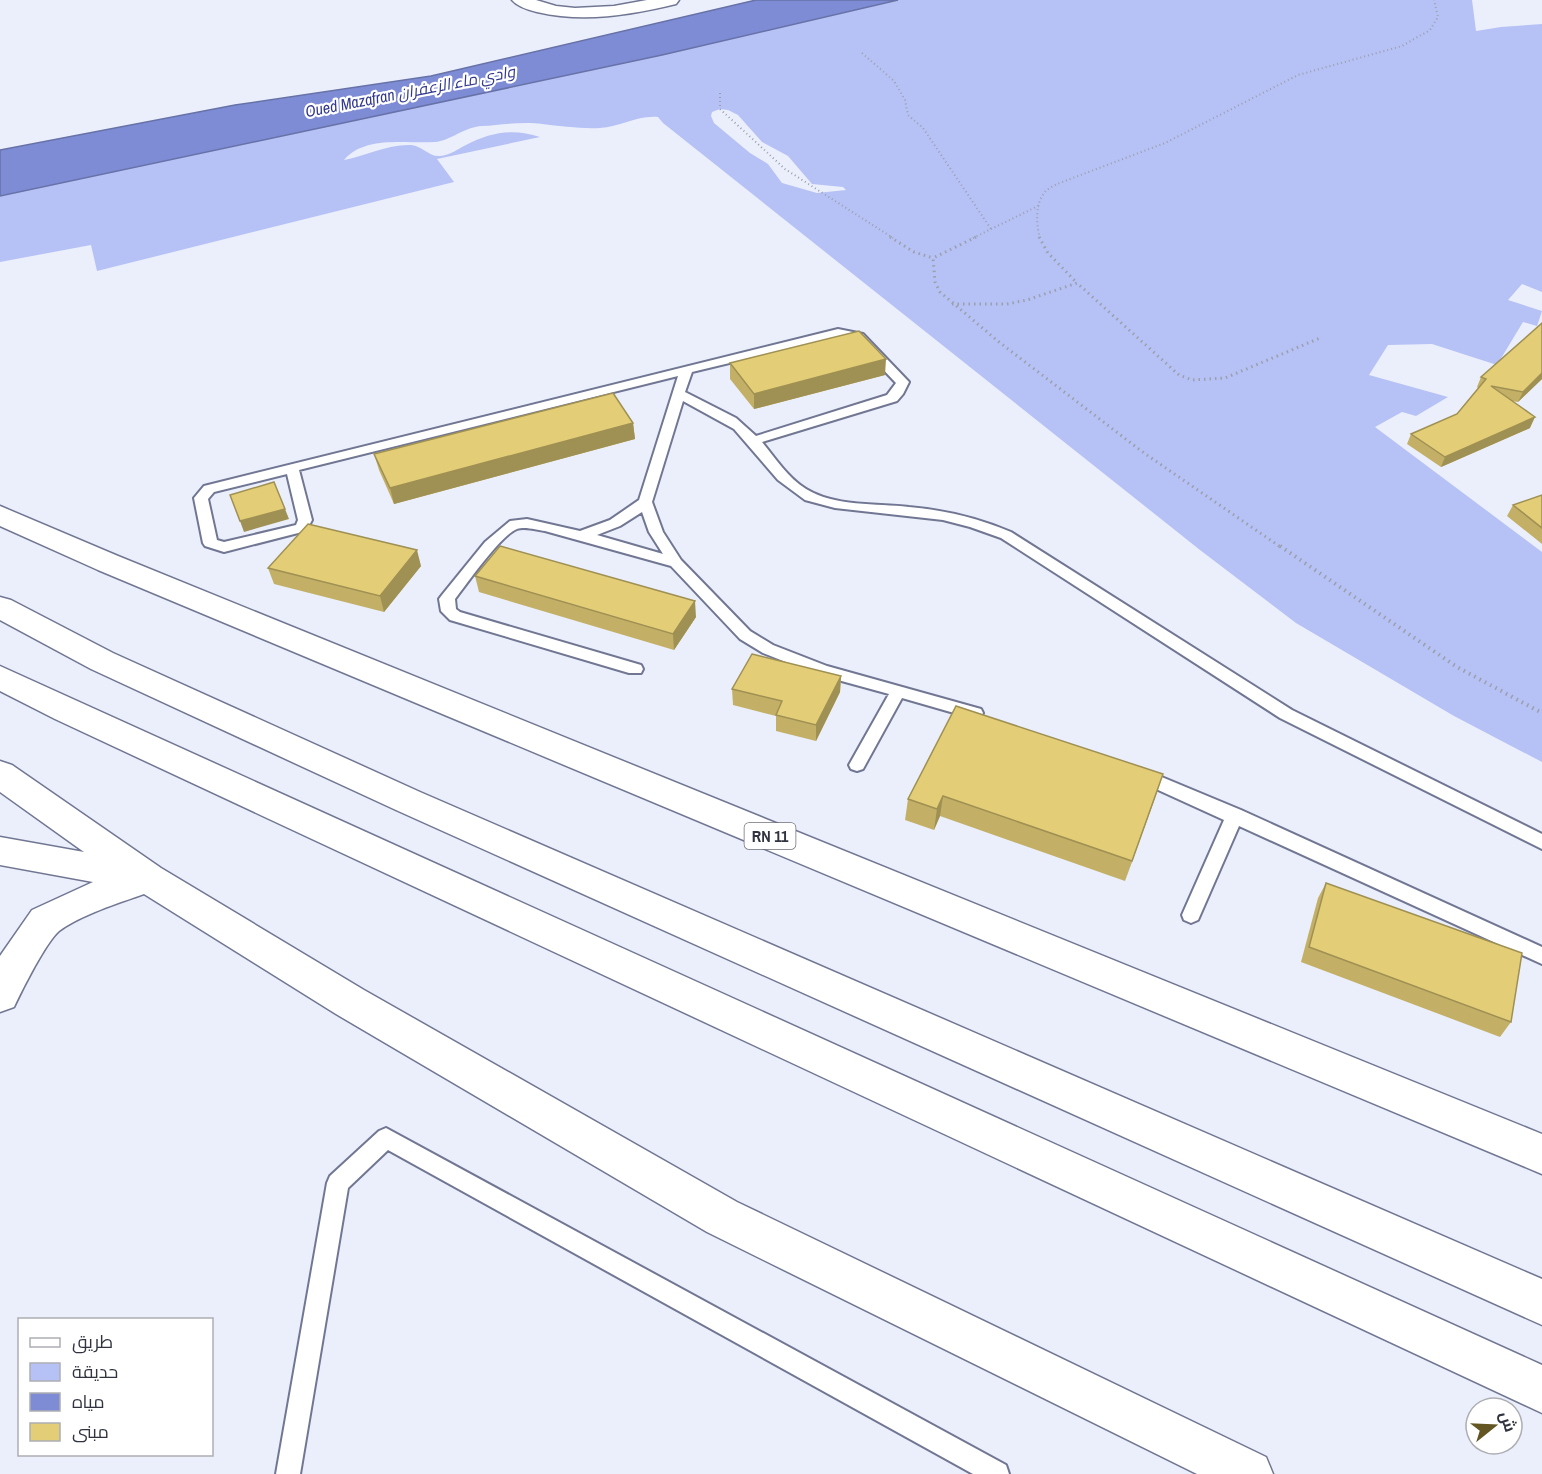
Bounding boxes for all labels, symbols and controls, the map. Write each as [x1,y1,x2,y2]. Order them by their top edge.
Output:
water label: Oued Mazafran وادي ماء الزعفران [303,60,518,124]
road number: RN 11 [744,823,796,849]
legend [18,1318,213,1456]
text: طريق [72,1329,113,1354]
text: حديقة [72,1359,118,1384]
text: مياه [72,1389,105,1414]
north arrow [1464,1396,1524,1456]
text: ش [1495,1408,1522,1435]
text: مبنى [72,1419,109,1444]

